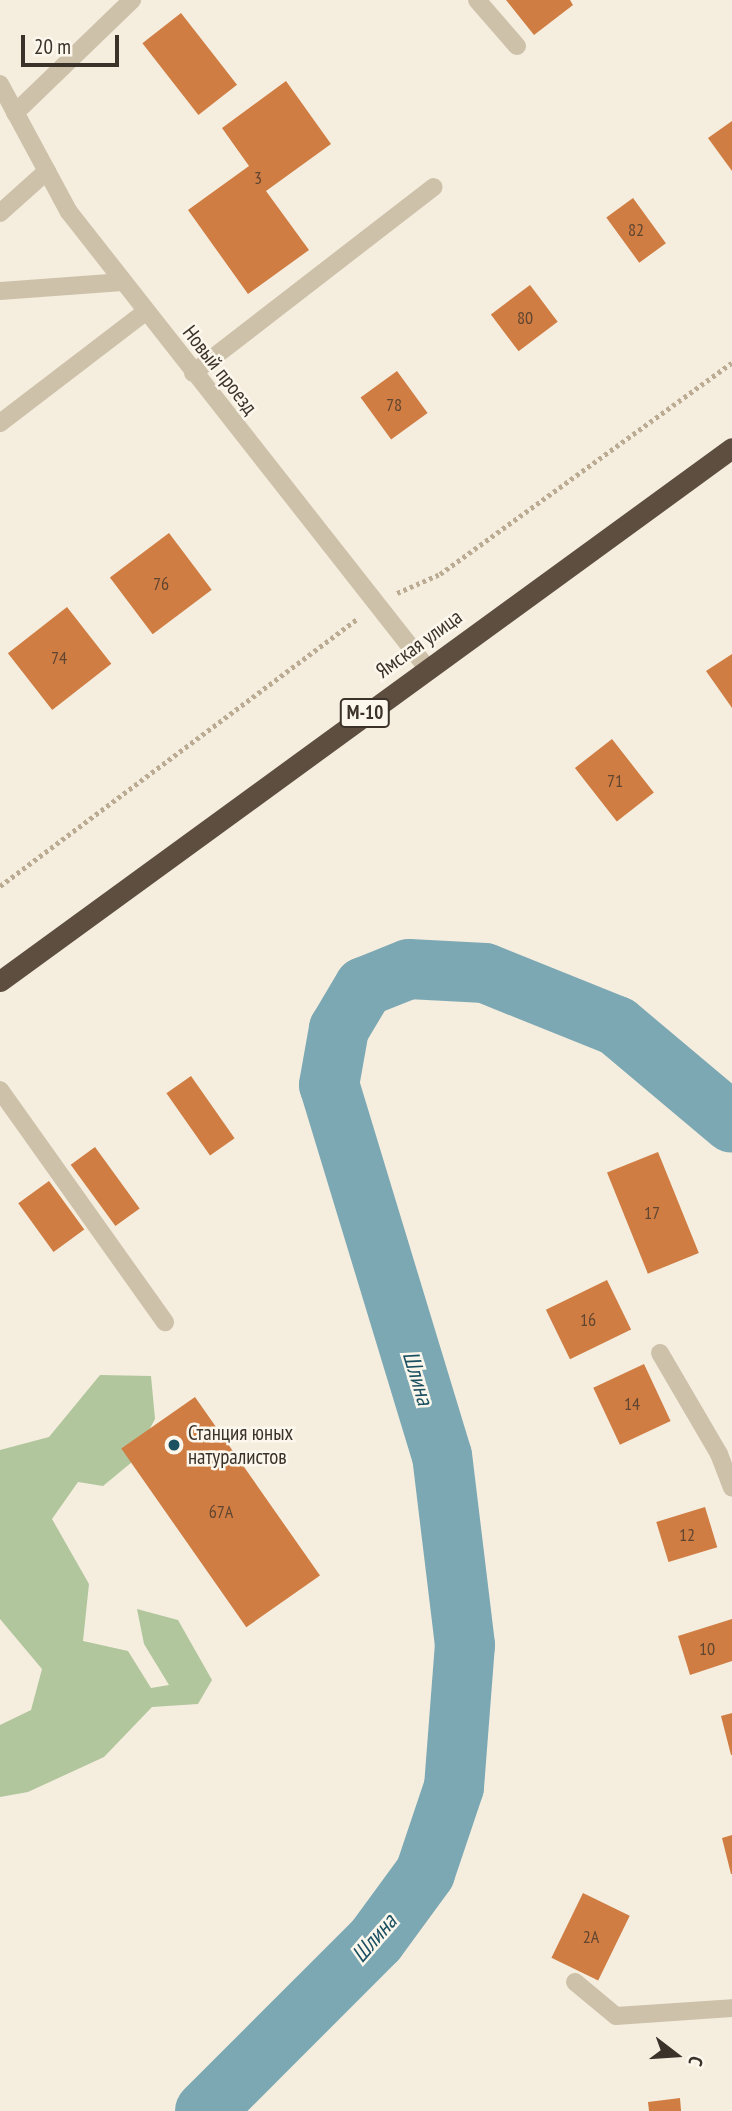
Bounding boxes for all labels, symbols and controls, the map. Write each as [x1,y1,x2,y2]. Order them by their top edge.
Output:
scale bar [24,21,122,65]
text: 20 m [34,33,71,60]
house number: 3 [254,167,262,189]
house number: 82 [628,219,644,241]
house number: 80 [517,307,533,329]
street label: Новый проезд [177,320,263,420]
house number: 78 [386,394,402,416]
house number: 76 [153,573,169,595]
street label: Ямская улица [371,604,467,684]
house number: 74 [51,647,67,669]
road number: М-10 [339,698,391,728]
house number: 71 [607,770,623,792]
house number: 17 [644,1202,660,1224]
house number: 16 [580,1309,596,1331]
water label: Шлина [397,1348,439,1408]
house number: 14 [624,1393,640,1415]
place label: Станция юных натуралистов [188,1420,293,1470]
marker: Станция юных натуралистов [166,1437,182,1453]
house number: 67А [209,1501,233,1523]
house number: 12 [679,1524,695,1546]
house number: 10 [699,1638,715,1660]
water label: Шлина [346,1908,402,1968]
house number: 2А [583,1926,599,1948]
north arrow [641,2020,711,2090]
text: С [683,2053,709,2069]

